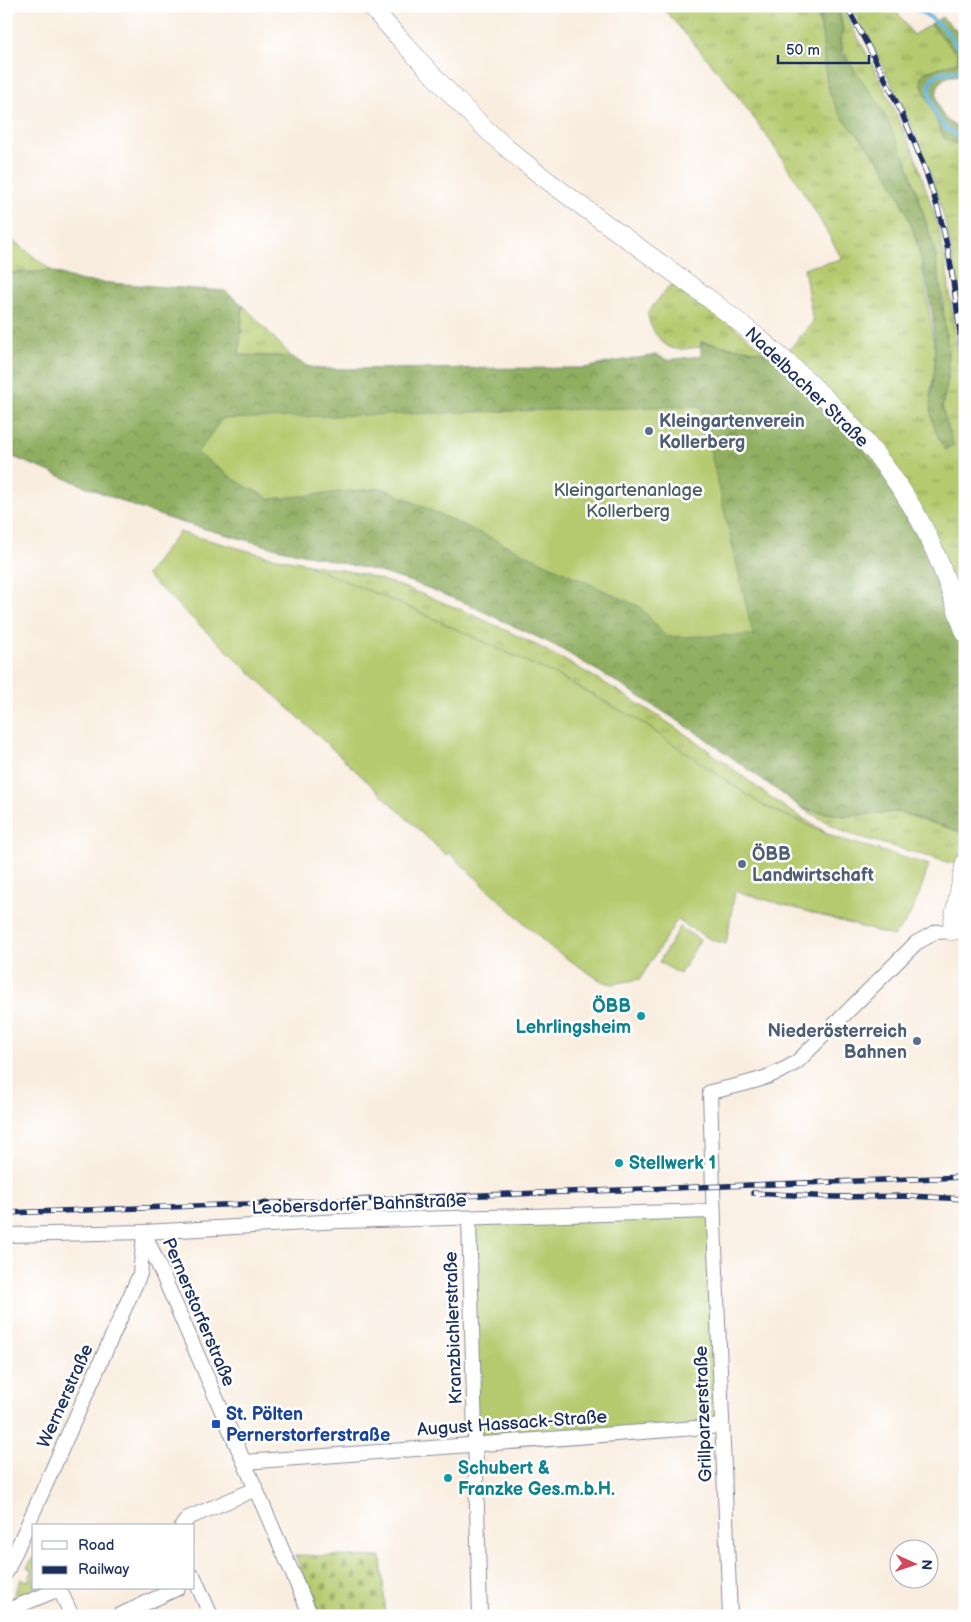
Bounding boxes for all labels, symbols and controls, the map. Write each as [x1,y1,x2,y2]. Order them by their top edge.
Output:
scale bar [778,32,870,64]
text: 50 m [786,41,820,60]
street label: Nadelbacher Straße [740,323,873,452]
place label: Kleingartenverein Kollerberg [659,411,805,453]
marker: Kleingartenverein Kollerberg [643,425,655,437]
park label: Kleingartenanlage Kollerberg [553,480,703,522]
place label: ÖBB Landwirtschaft [752,843,874,886]
marker: ÖBB Landwirtschaft [736,858,748,870]
place label: ÖBB Lehrlingsheim [516,995,631,1038]
marker: ÖBB Lehrlingsheim [635,1010,647,1022]
place label: Niederösterreich Bahnen [768,1021,907,1063]
marker: Niederösterreich Bahnen [911,1035,923,1047]
place label: Stellwerk 1 [629,1153,716,1174]
marker: Stellwerk 1 [613,1157,625,1169]
street label: Leobersdorfer Bahnstraße [251,1190,467,1219]
street label: Pernerstorferstraße [158,1235,239,1390]
street label: Kranzbichlerstraße [440,1251,467,1405]
street label: Wernerstraße [33,1341,98,1451]
street label: Grillparzerstraße [691,1345,716,1483]
place label: St. Pölten Pernerstorferstraße [226,1404,390,1446]
street label: August Hassack-Straße [416,1406,608,1441]
marker: St. Pölten Pernerstorferstraße [210,1418,222,1430]
place label: Schubert & Franzke Ges.m.b.H. [458,1458,615,1500]
marker: Schubert & Franzke Ges.m.b.H. [442,1472,454,1484]
legend [32,1524,195,1590]
text: Road [78,1536,114,1555]
north arrow [888,1540,938,1590]
text: N [918,1559,935,1570]
text: Railway [78,1560,129,1579]

